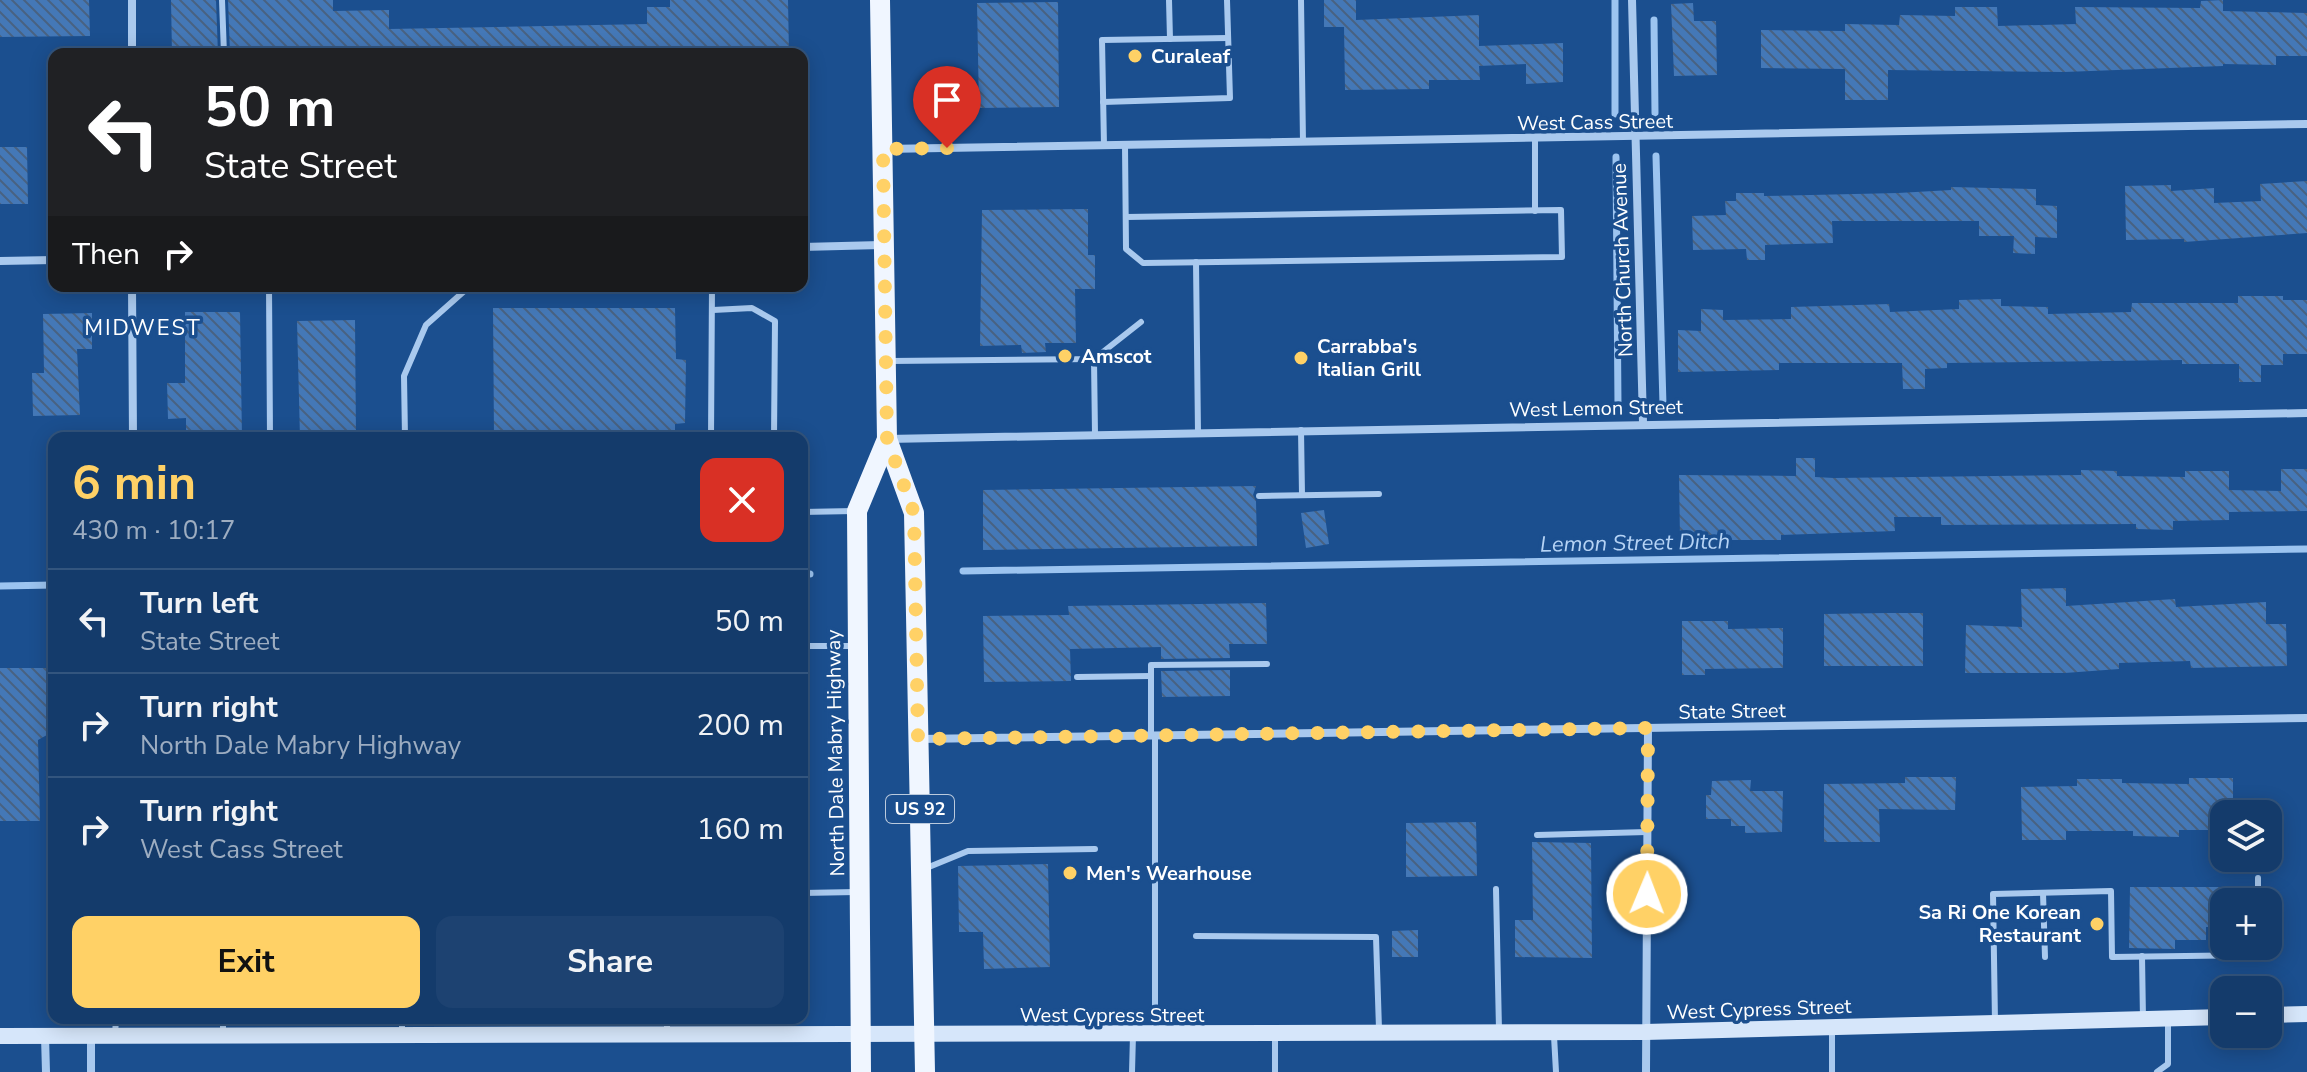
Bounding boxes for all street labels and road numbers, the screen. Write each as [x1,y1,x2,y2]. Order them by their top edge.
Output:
street label: West Cass Street [1517,108,1674,137]
street label: North Church Avenue [1606,163,1639,357]
street label: West Lemon Street [1509,393,1684,424]
street label: North Dale Mabry Highway [820,629,851,877]
street label: State Street [1678,697,1787,726]
road number: US 92 [886,795,954,823]
street label: West Cypress Street [1666,993,1853,1026]
street label: West Cypress Street [1020,1002,1205,1029]

